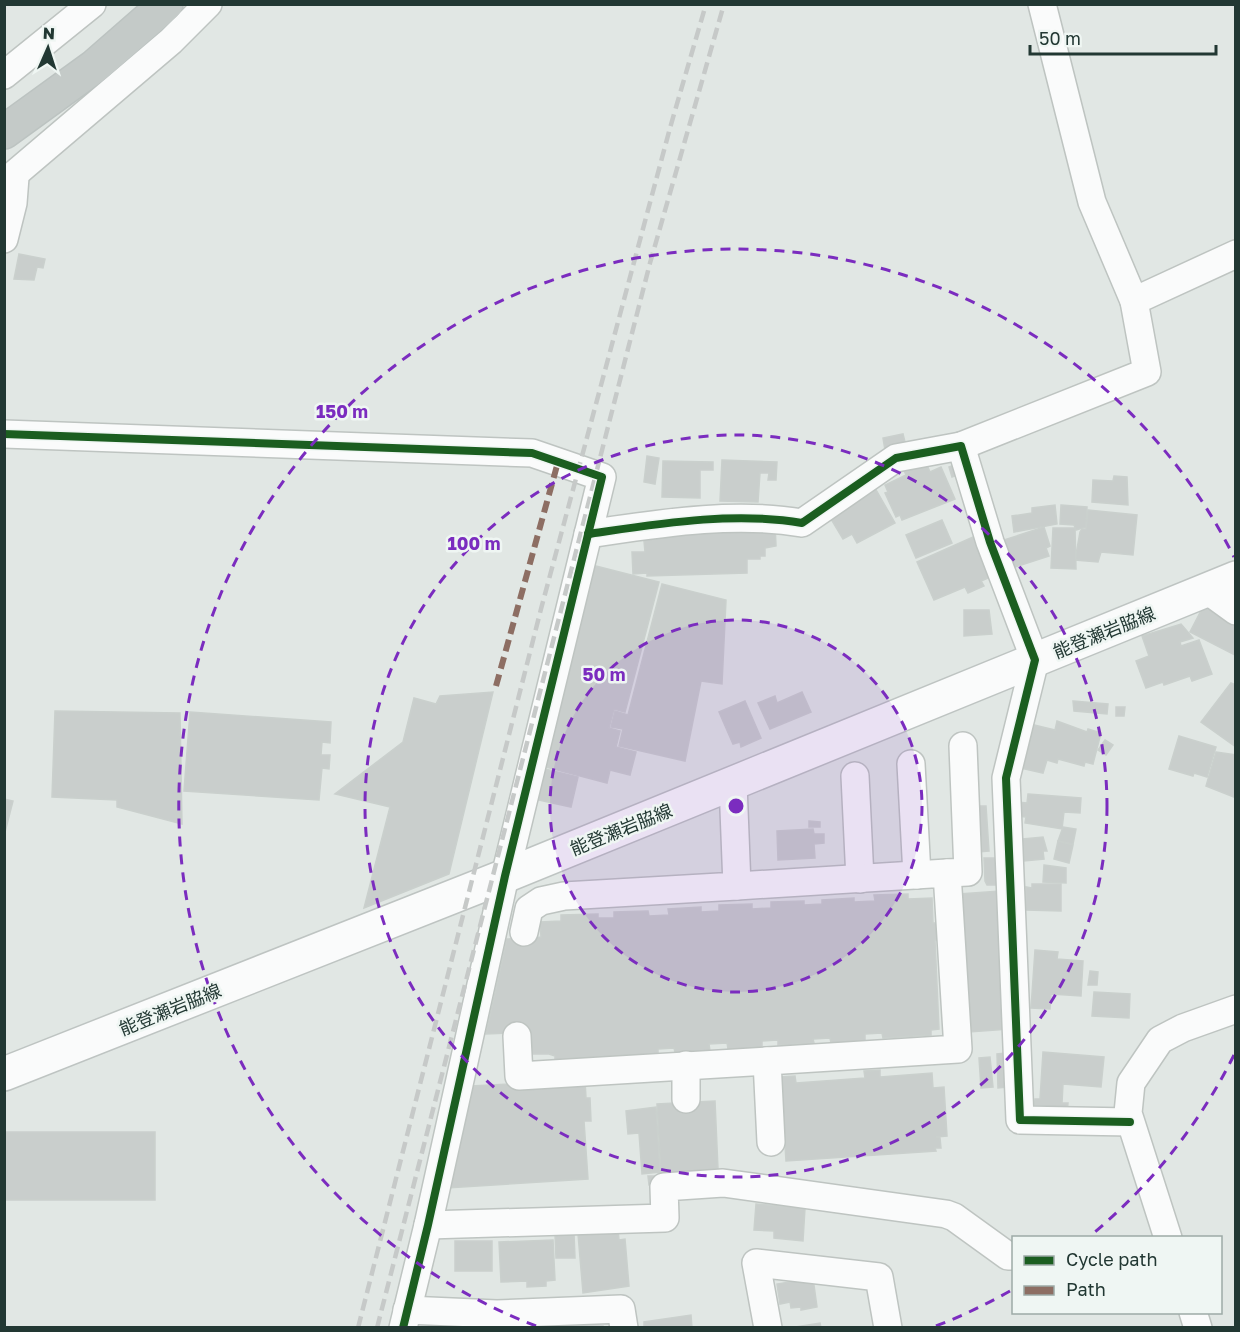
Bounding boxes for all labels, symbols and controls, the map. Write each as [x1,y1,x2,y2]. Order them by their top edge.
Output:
north arrow [18,18,78,78]
scale bar [1030,18,1216,56]
text: N [42,23,55,43]
text: 50 m [1039,27,1081,49]
text: 150 m [316,400,368,422]
text: 100 m [448,532,500,554]
street label: 能登瀬岩脇線 [1050,602,1158,662]
text: 50 m [583,663,625,685]
centre of rings [726,796,746,816]
street label: 能登瀬岩脇線 [567,799,675,859]
street label: 能登瀬岩脇線 [116,979,224,1039]
legend [1012,1236,1222,1314]
text: Cycle path [1066,1248,1158,1270]
text: Path [1066,1278,1106,1300]

